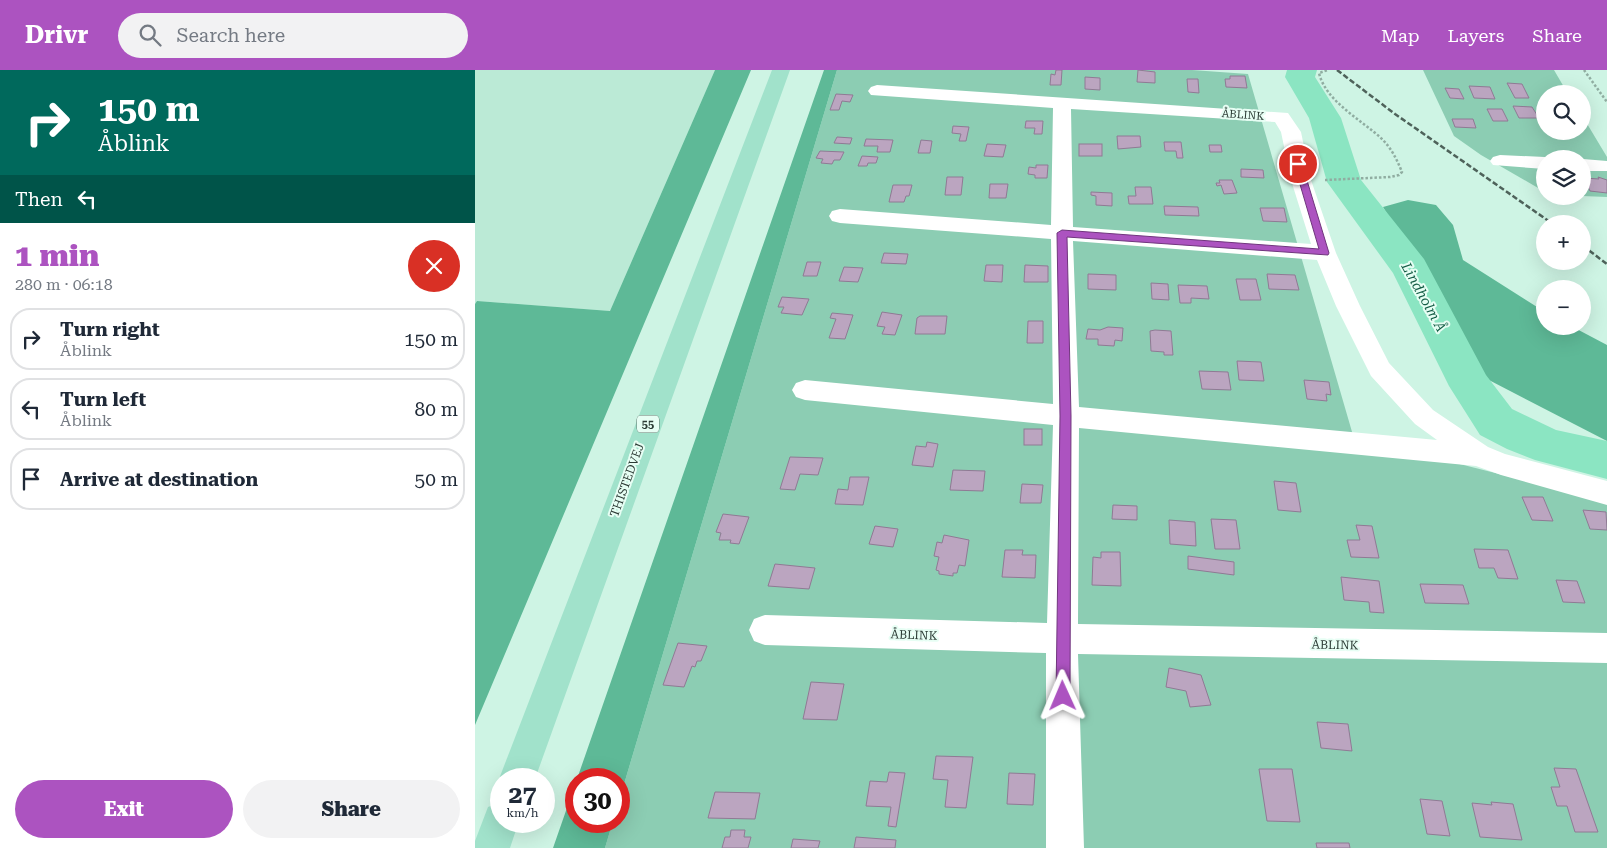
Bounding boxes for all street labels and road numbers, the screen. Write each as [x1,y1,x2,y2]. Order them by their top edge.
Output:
street label: ÅBLINK [1221,106,1265,123]
road number: 55 [637,416,659,432]
street label: THISTEDVEJ [607,441,647,519]
street label: ÅBLINK [890,627,938,643]
street label: ÅBLINK [1312,638,1359,652]

